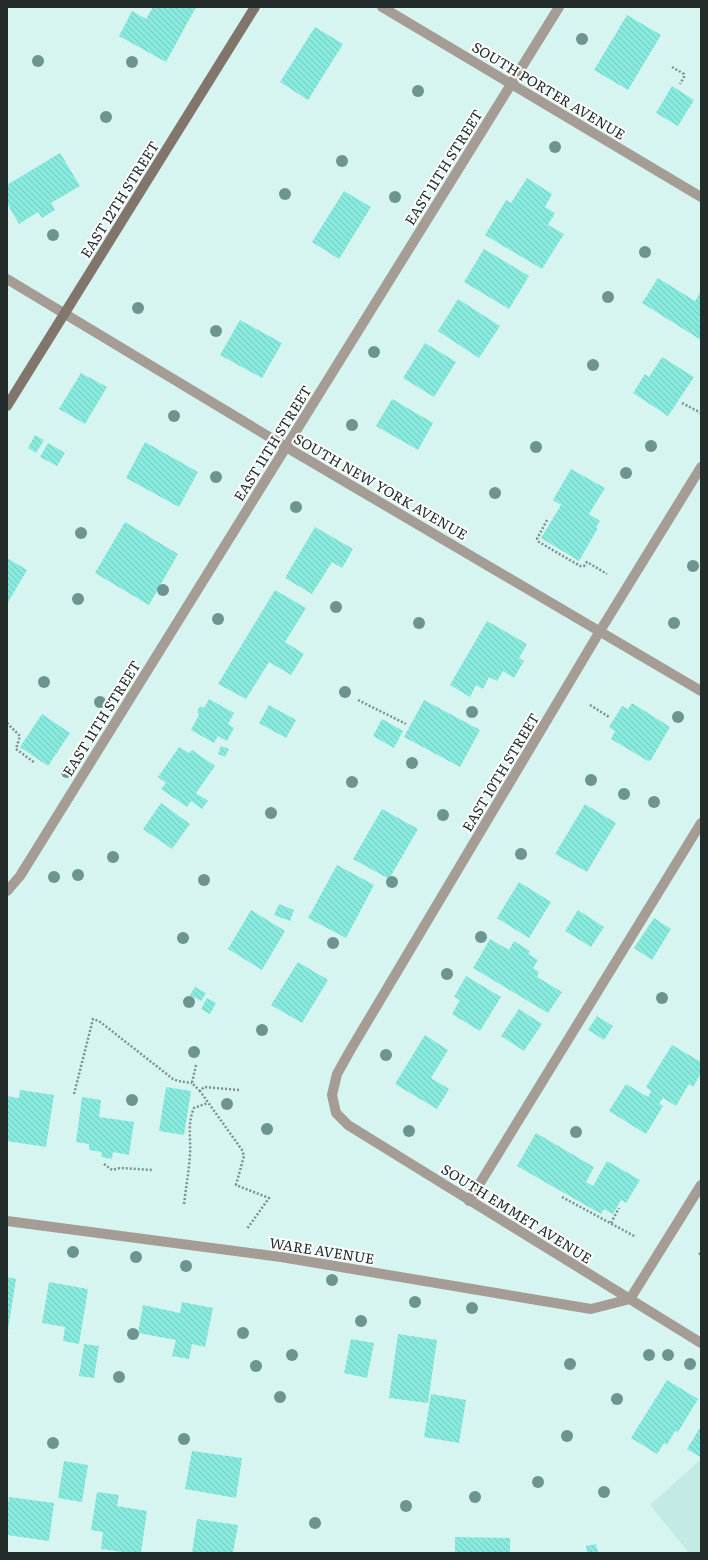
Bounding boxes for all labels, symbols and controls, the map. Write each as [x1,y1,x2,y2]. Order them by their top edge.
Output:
street label: SOUTH PORTER AVENUE [469,36,629,144]
street label: EAST 11TH STREET [399,105,487,229]
street label: EAST 12TH STREET [75,137,163,261]
street label: EAST 11TH STREET [228,381,316,505]
street label: SOUTH NEW YORK AVENUE [291,428,472,544]
street label: EAST 11TH STREET [57,656,145,780]
street label: EAST 10TH STREET [457,709,543,835]
street label: SOUTH EMMET AVENUE [438,1158,596,1268]
street label: WARE AVENUE [268,1232,376,1268]

